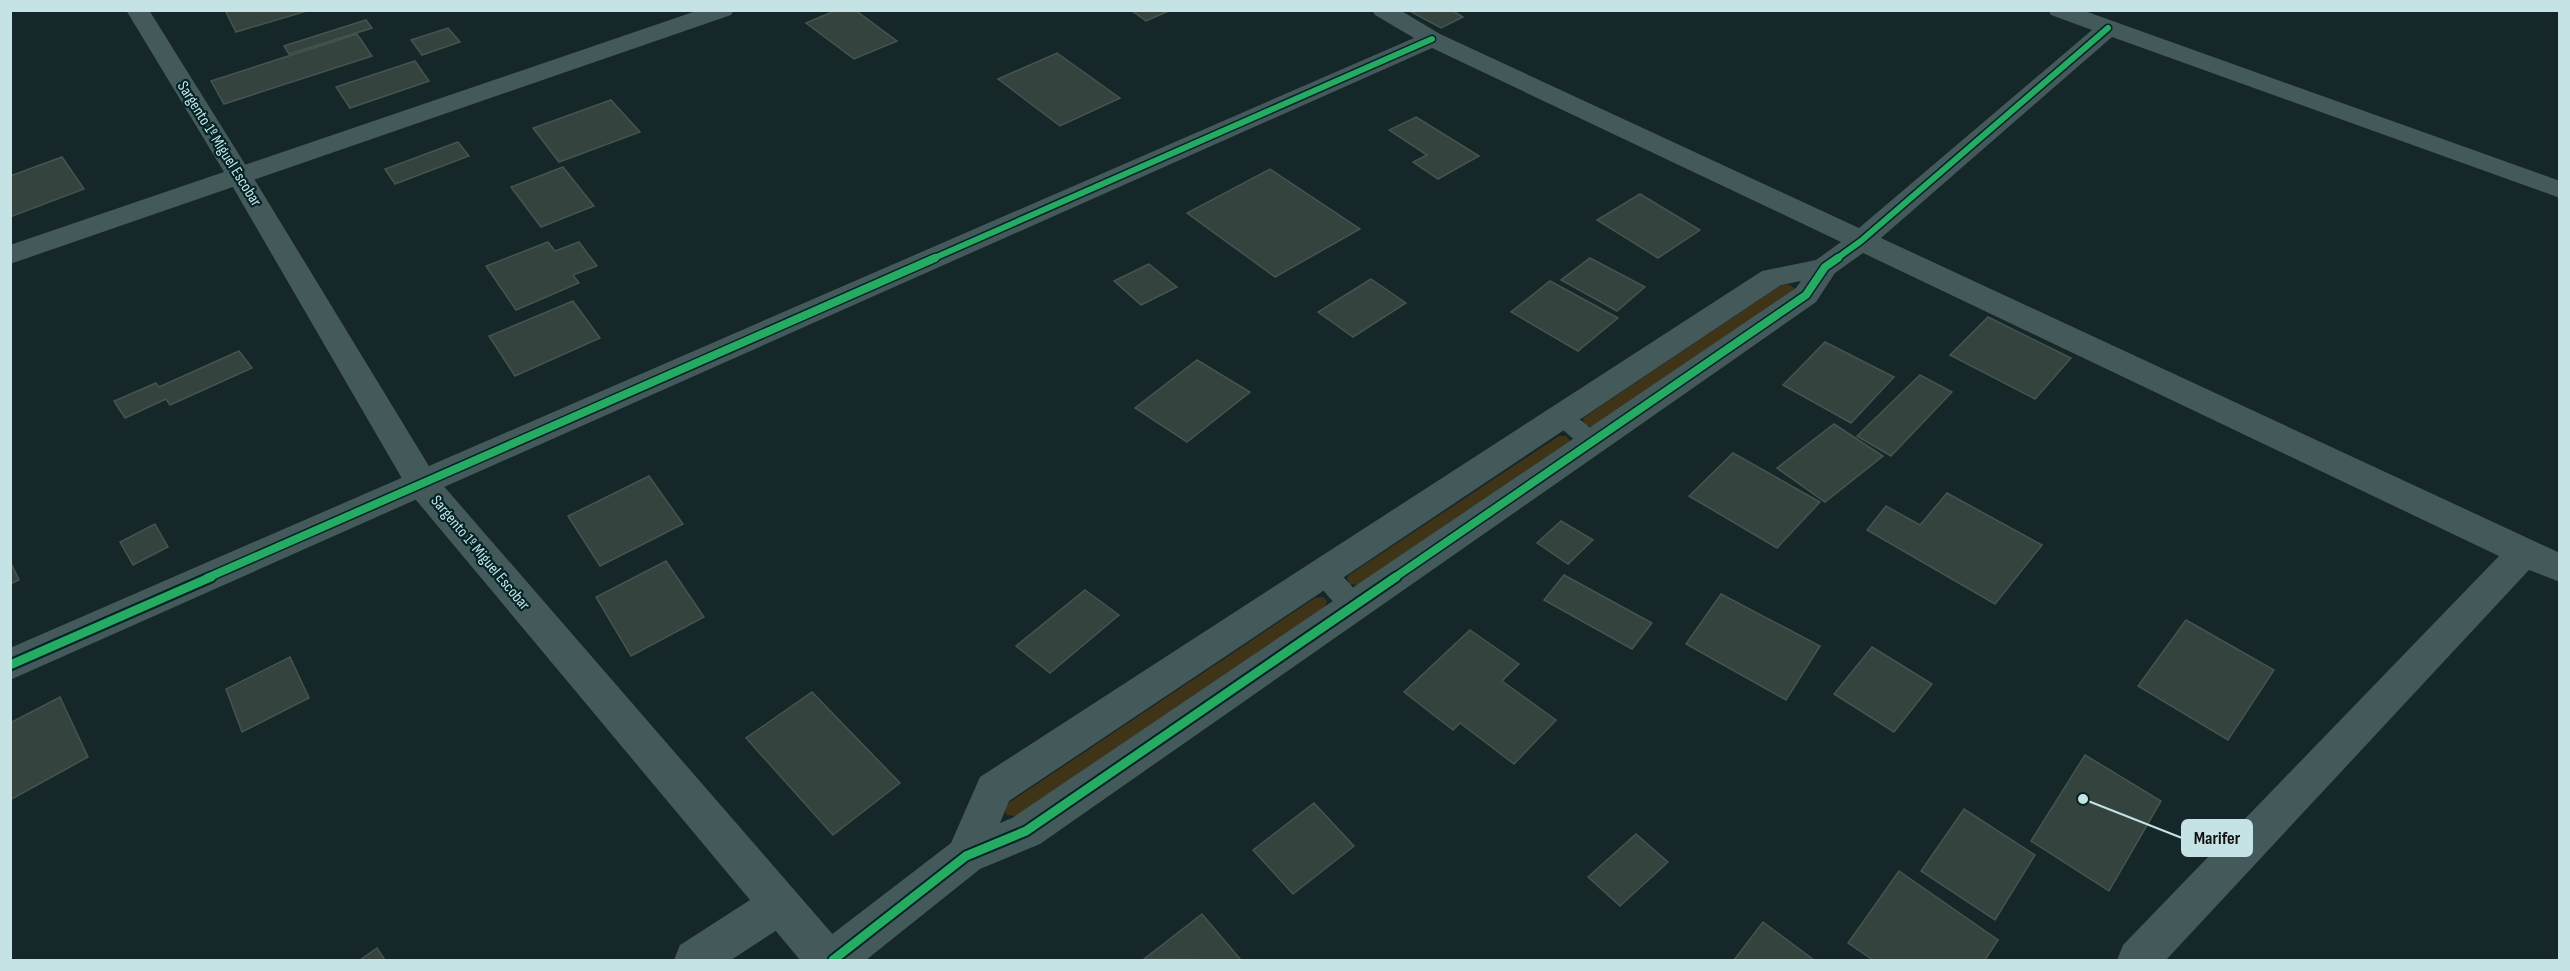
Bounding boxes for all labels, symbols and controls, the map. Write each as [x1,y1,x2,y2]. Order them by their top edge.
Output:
street label: Sargento 1º Miguel Escobar [173,78,265,210]
street label: Sargento 1º Miguel Escobar [426,492,534,615]
callout: Marifer [2182,820,2252,856]
text: Marifer [2194,828,2241,849]

